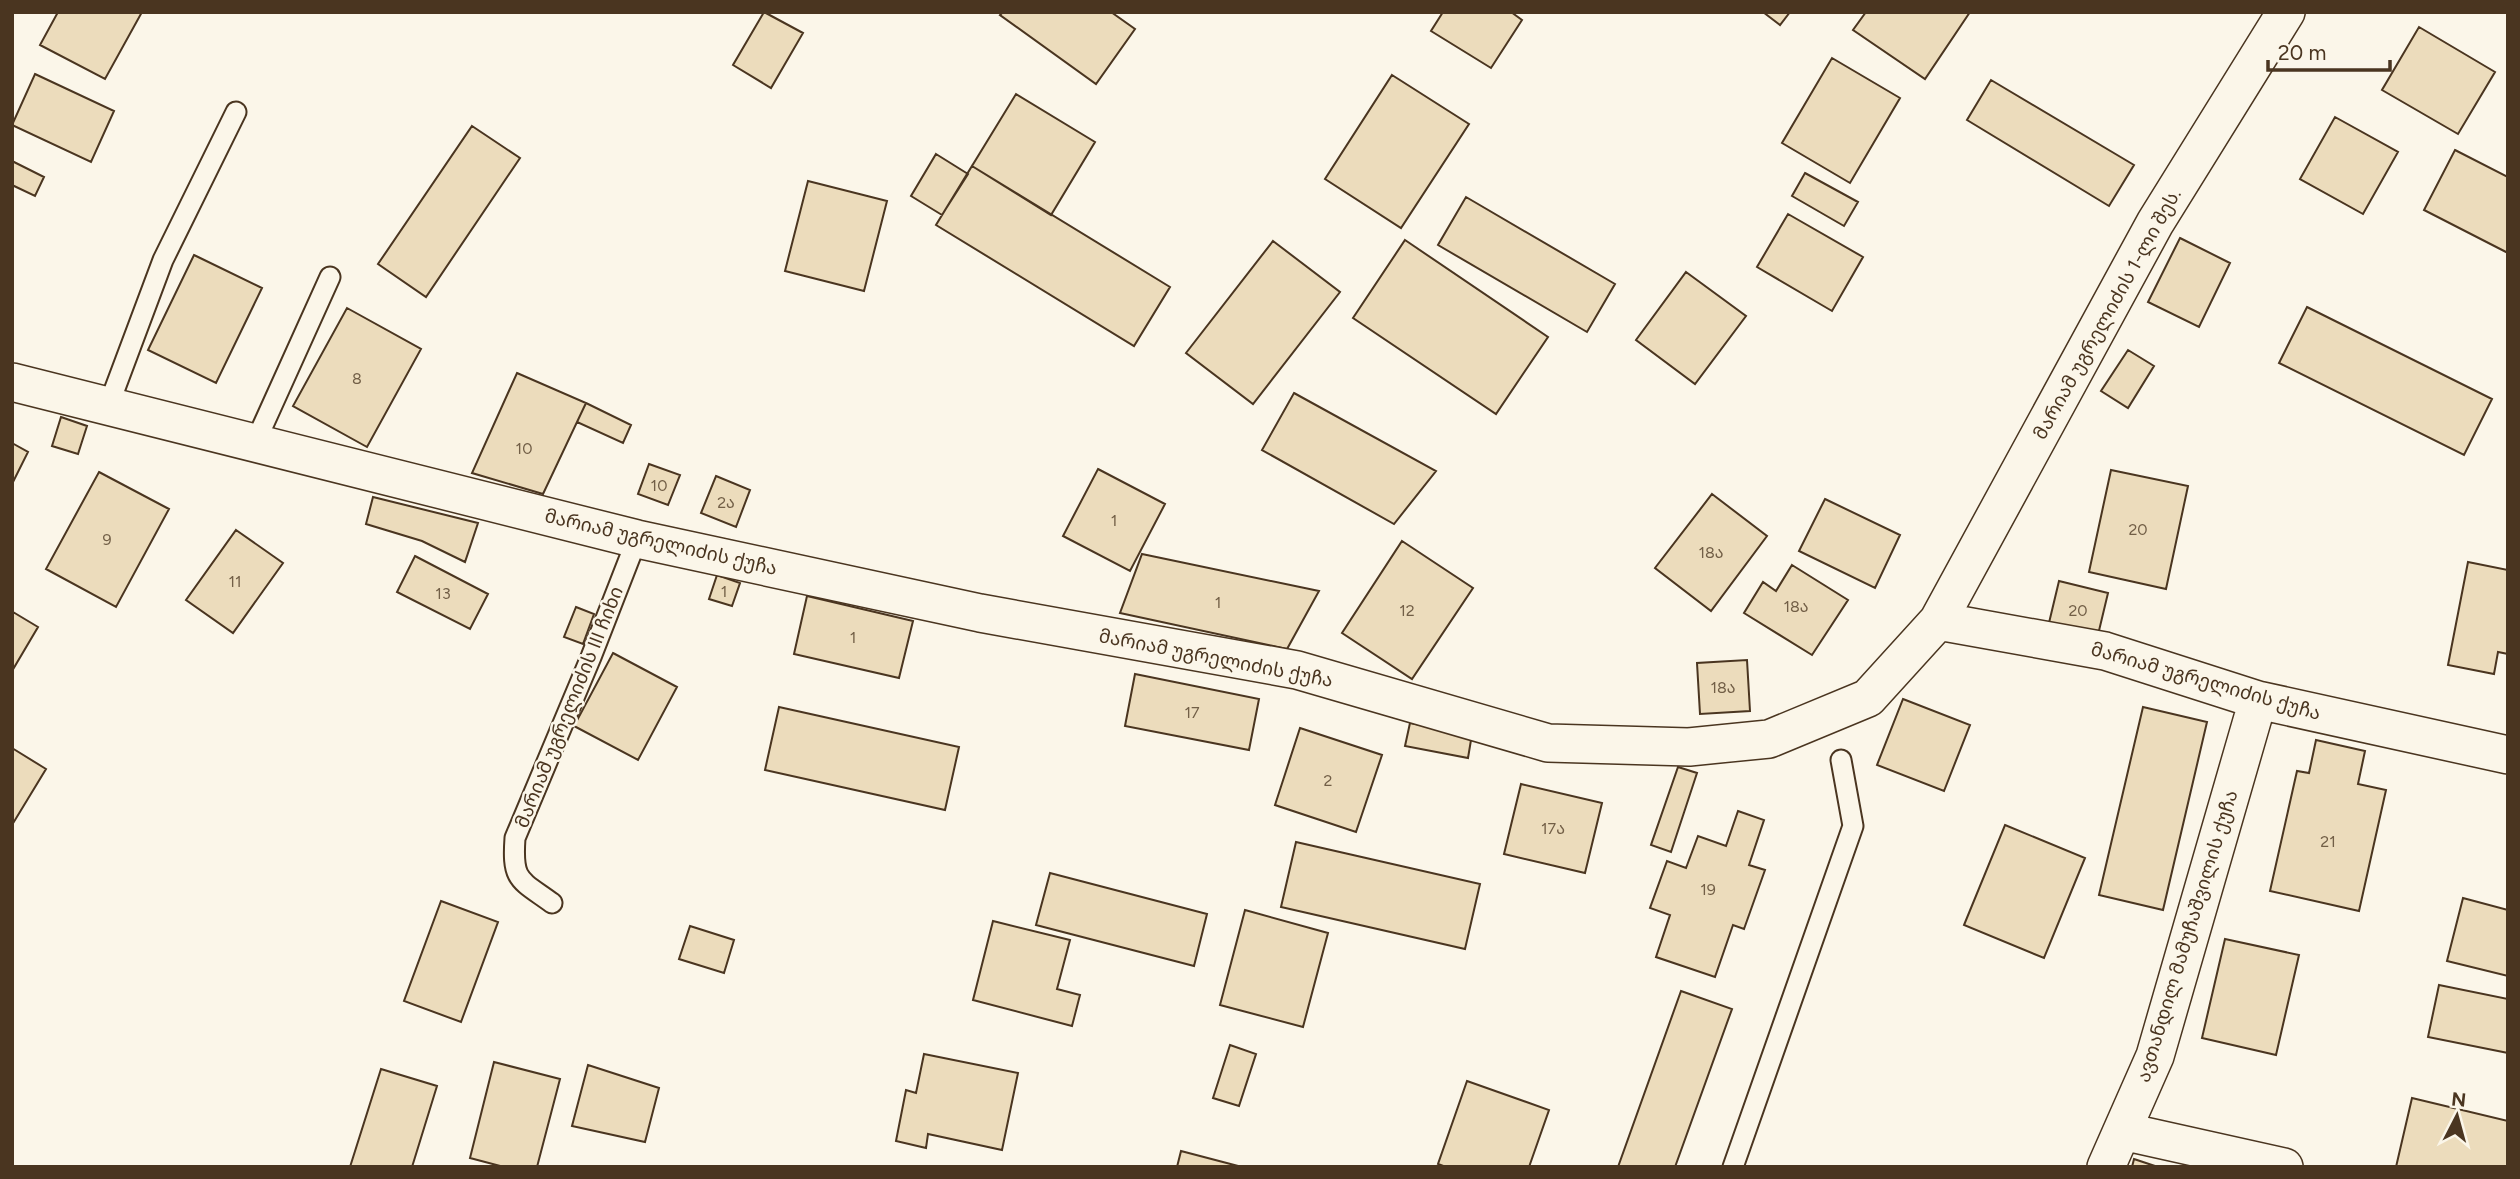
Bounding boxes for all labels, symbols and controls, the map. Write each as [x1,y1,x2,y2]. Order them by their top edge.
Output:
scale bar [2268,28,2390,72]
text: 20 m [2278,40,2326,65]
street label: მარიამ უგრელიძის 1-ლი შეს. [2028,185,2187,444]
house number: 8 [352,369,362,388]
house number: 10 [516,439,532,458]
house number: 10 [651,476,667,495]
house number: 2ა [717,493,735,512]
street label: მარიამ უგრელიძის ქუჩა [542,504,779,581]
house number: 1 [1111,511,1117,530]
house number: 20 [2128,520,2148,539]
house number: 9 [102,530,112,549]
house number: 18ა [1698,543,1724,562]
house number: 11 [228,572,242,591]
house number: 1 [721,582,727,601]
street label: მარიამ უგრელიძის III ჩიხი [510,583,629,831]
house number: 13 [435,584,451,603]
house number: 1 [1215,593,1221,612]
house number: 18ა [1783,597,1809,616]
house number: 12 [1399,601,1415,620]
house number: 20 [2068,601,2088,620]
street label: მარიამ უგრელიძის ქუჩა [1097,624,1335,693]
house number: 1 [850,628,856,647]
street label: მარიამ უგრელიძის ქუჩა [2088,637,2324,726]
house number: 18ა [1710,678,1736,697]
house number: 17 [1184,703,1200,722]
house number: 2 [1324,771,1332,790]
street label: ავთანდილ მამუჩაშვილის ქუჩა [2132,787,2243,1085]
house number: 17ა [1541,819,1565,838]
house number: 21 [2320,832,2336,851]
house number: 19 [1700,880,1716,899]
north arrow [2422,1081,2492,1151]
text: N [2450,1087,2467,1112]

